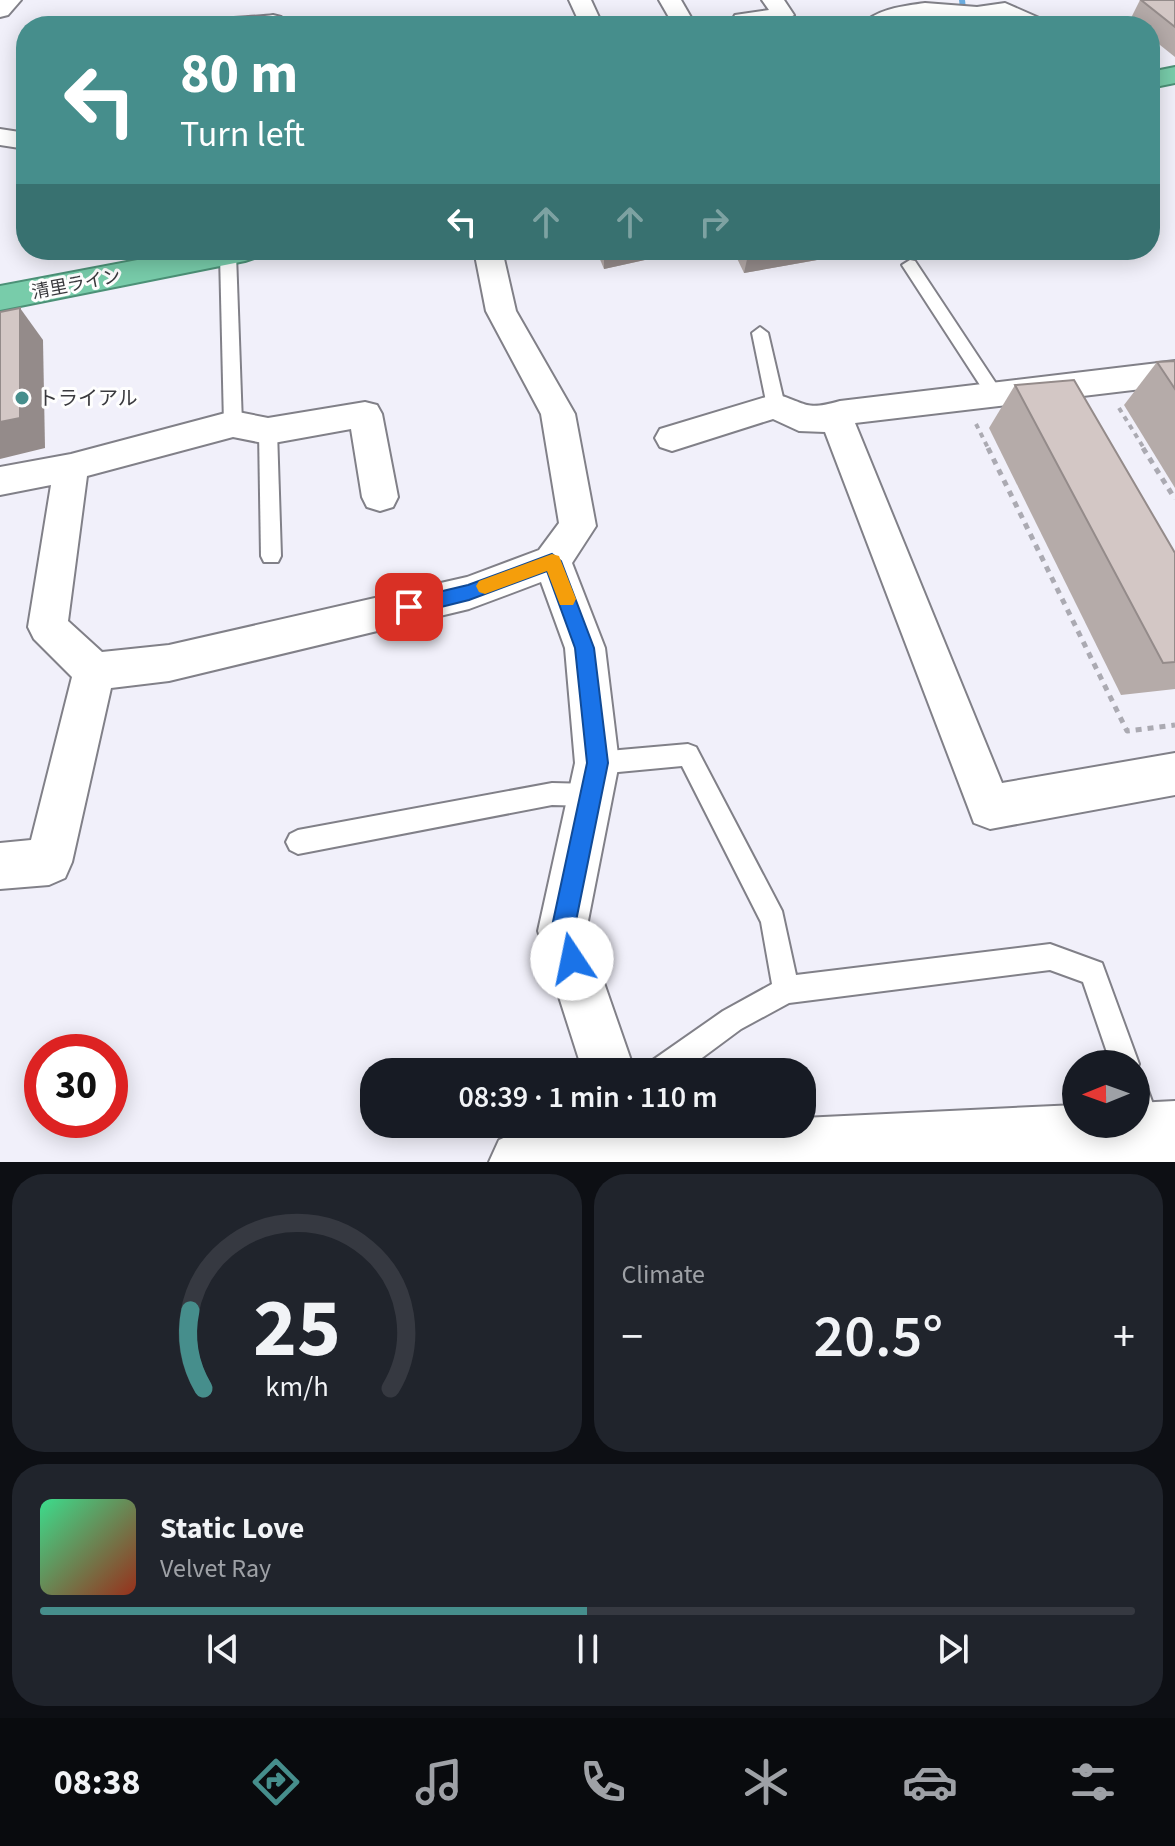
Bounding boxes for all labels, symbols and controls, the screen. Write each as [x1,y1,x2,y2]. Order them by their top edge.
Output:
text: 80 m [180,35,298,114]
icon: left [48,48,152,152]
text: Turn left [180,109,305,160]
icon: left [440,200,484,244]
icon: ahead [524,200,568,244]
icon: ahead [608,200,652,244]
icon: right [692,200,736,244]
street label: 清里ライン [30,264,123,305]
place label: トライアル [38,385,138,413]
marker: トライアル [13,389,31,407]
pin [375,573,443,641]
icon: arrive [387,585,431,629]
position arrow [530,917,614,1001]
speed limit sign: 30 [24,1034,128,1138]
north arrow [1062,1050,1150,1138]
map controls [1062,1050,1150,1138]
text: 08:39 · 1 min · 110 m [458,1076,718,1119]
text: Climate [622,1256,705,1293]
text: 25 [253,1270,341,1388]
text: 20.5° [813,1295,943,1380]
text: − [622,1306,643,1369]
text: + [1113,1306,1135,1369]
text: km/h [265,1367,328,1407]
text: Static Love [160,1507,304,1550]
text: Velvet Ray [160,1550,271,1587]
icon: previous [201,1627,245,1671]
icon: pause [566,1627,610,1671]
icon: next [931,1627,975,1671]
icon: directions [248,1754,304,1810]
icon: music [411,1754,467,1810]
icon: phone [575,1754,631,1810]
icon: climate [738,1754,794,1810]
icon: car [902,1754,958,1810]
icon: filters [1065,1754,1121,1810]
text: 08:38 [54,1757,141,1808]

